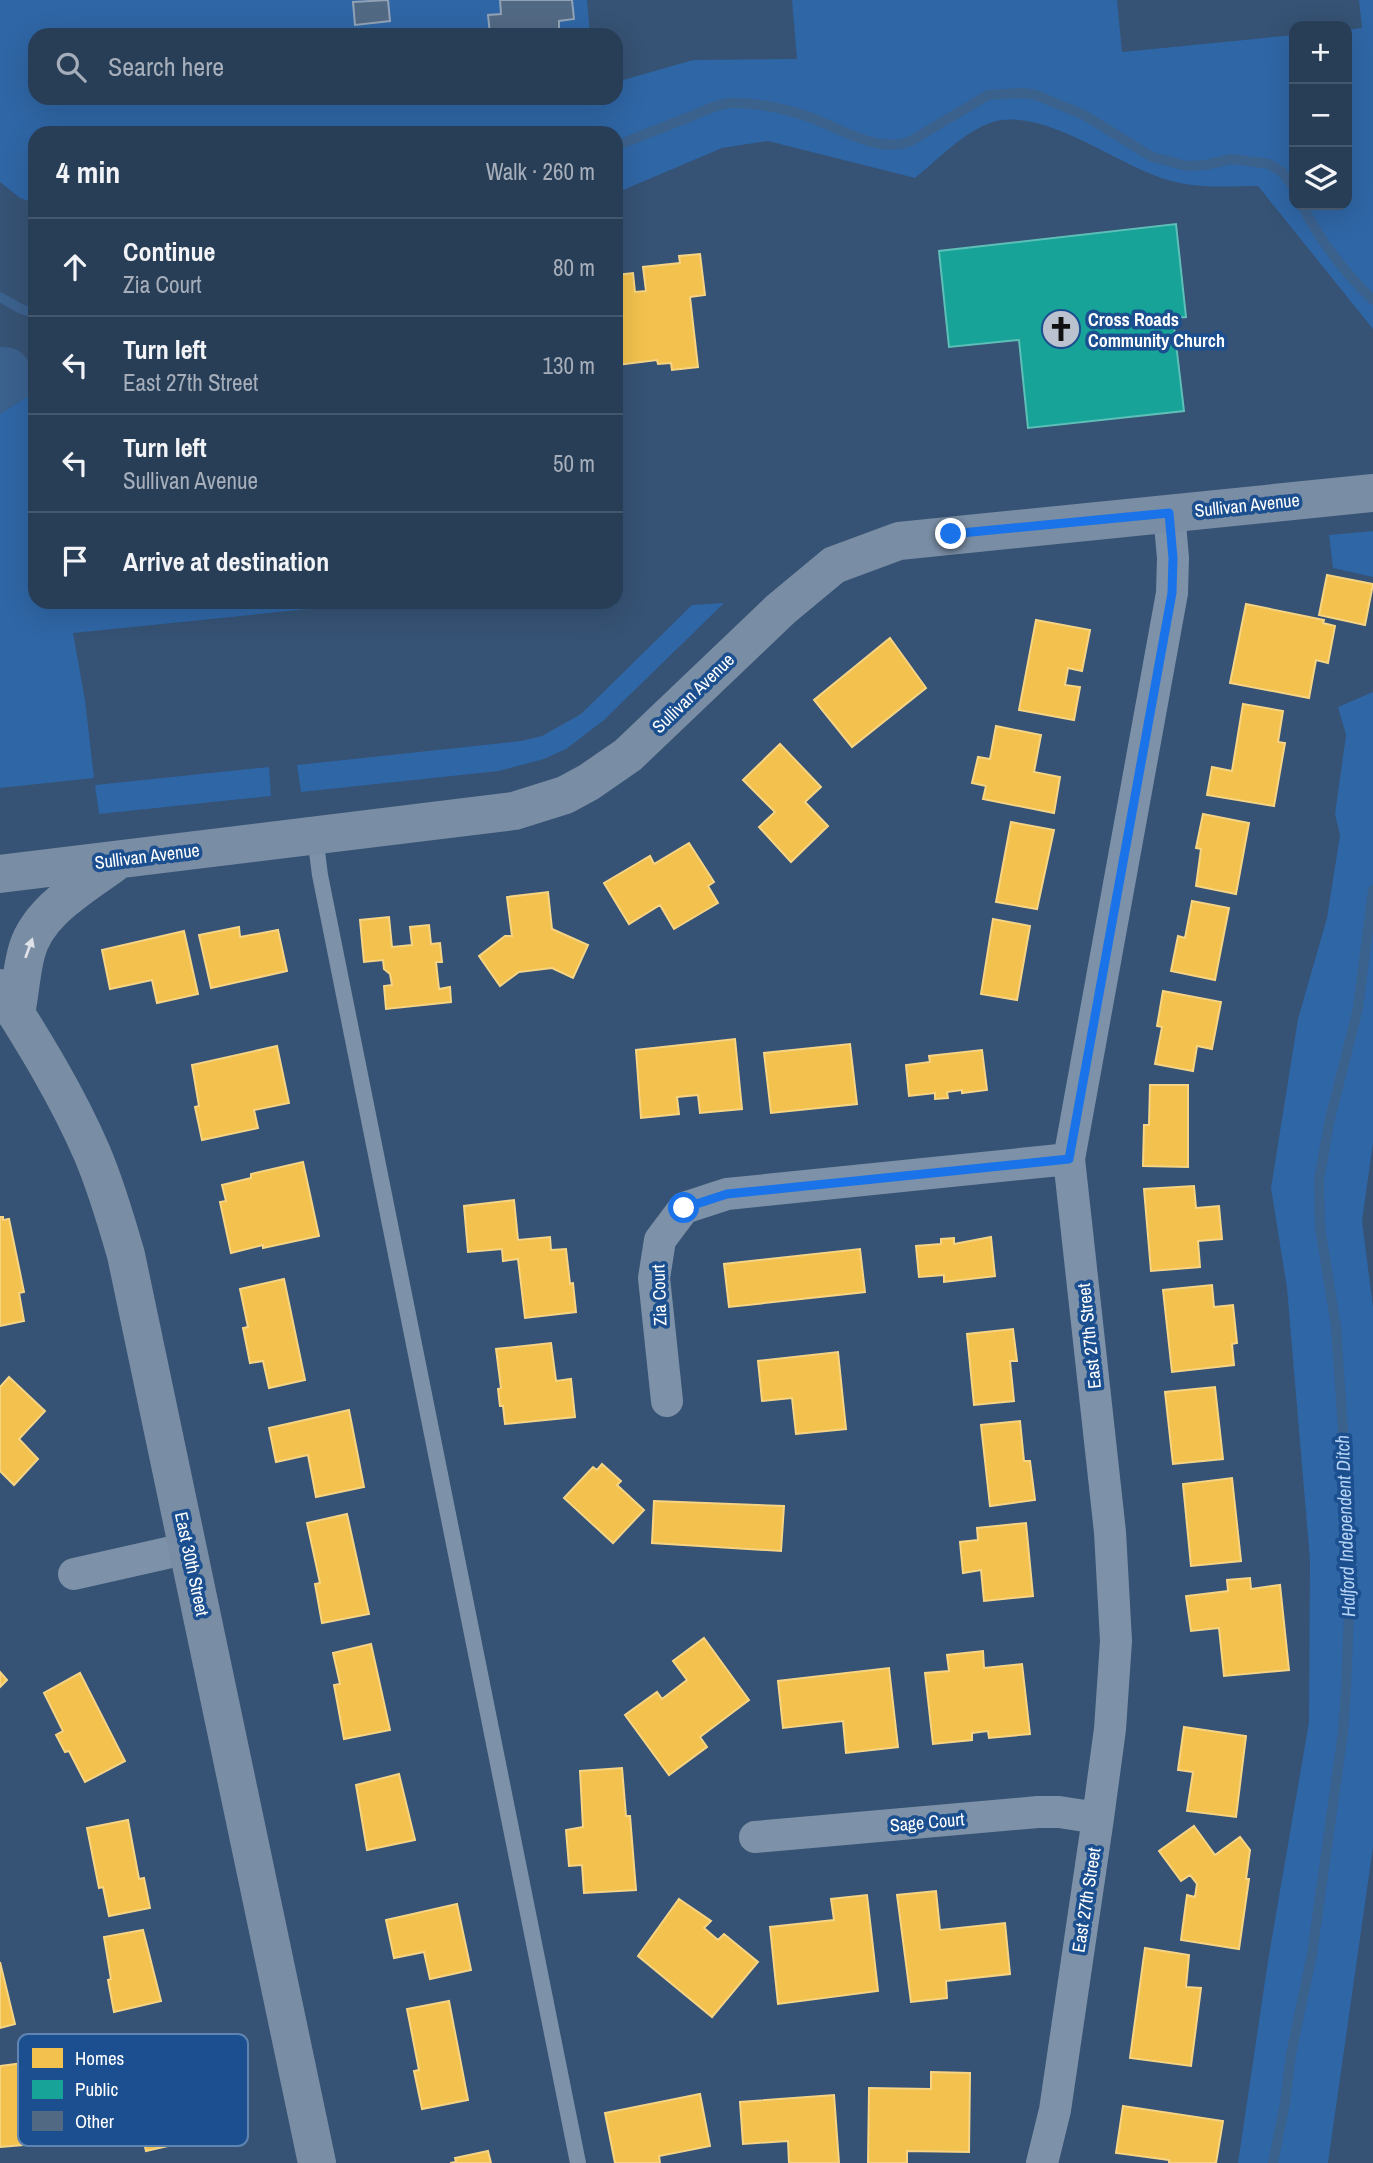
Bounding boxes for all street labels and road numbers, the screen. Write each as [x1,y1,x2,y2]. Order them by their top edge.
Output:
street label: Sullivan Avenue [1193,487,1301,523]
street label: Sullivan Avenue [646,647,740,739]
street label: Sullivan Avenue [93,837,201,875]
street label: Zia Court [645,1264,673,1326]
street label: East 27th Street [1071,1282,1107,1390]
street label: East 30th Street [169,1510,215,1618]
street label: Sage Court [889,1806,965,1838]
street label: East 27th Street [1065,1846,1107,1954]

